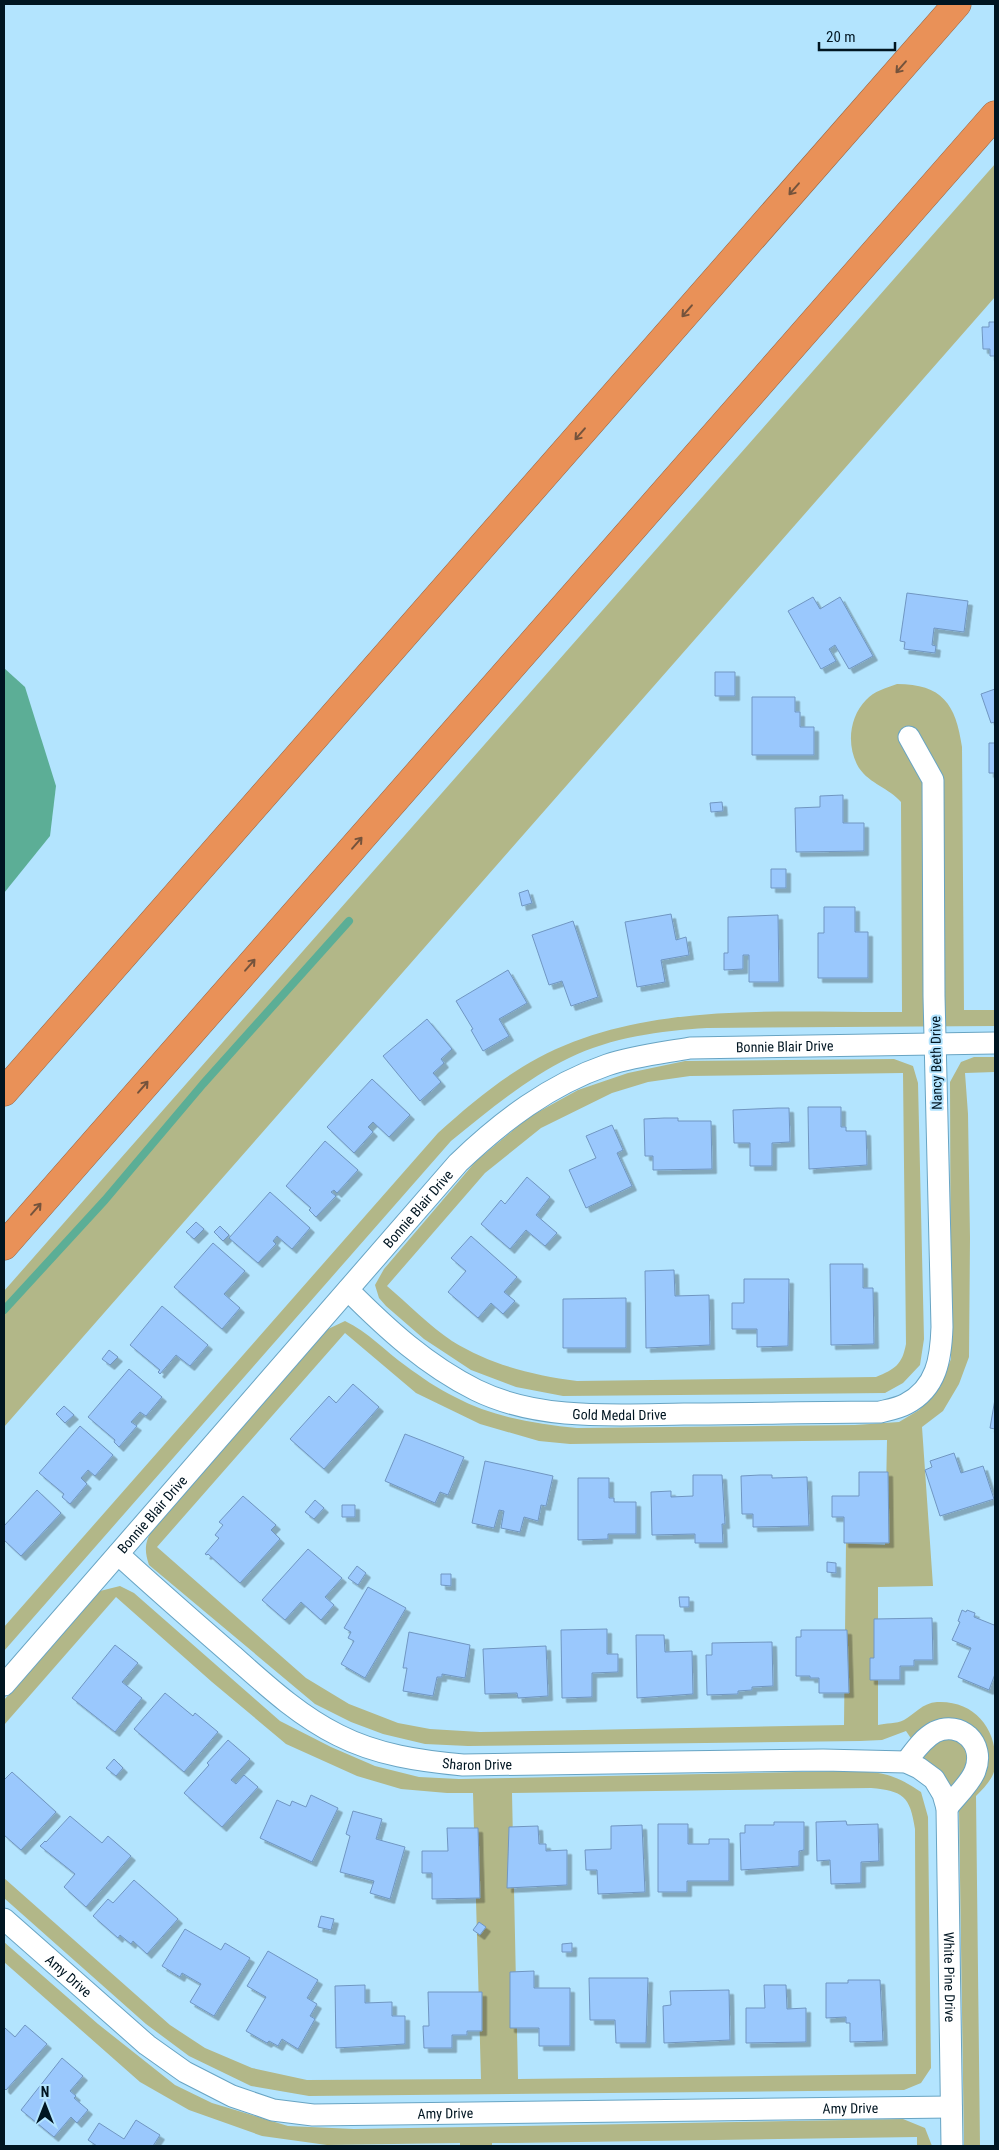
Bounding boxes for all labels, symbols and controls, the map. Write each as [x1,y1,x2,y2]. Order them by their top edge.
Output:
scale bar [819,20,895,52]
text: 20 m [826,28,856,46]
one-way arrow [896,60,907,73]
one-way arrow [789,182,800,195]
one-way arrow [682,305,693,318]
one-way arrow [574,427,586,440]
one-way arrow [352,836,363,849]
one-way arrow [244,959,255,972]
street label: Nancy Beth Drive [927,1015,945,1110]
street label: Bonnie Blair Drive [736,1038,834,1055]
one-way arrow [137,1081,149,1094]
street label: Bonnie Blair Drive [380,1167,456,1251]
one-way arrow [30,1203,42,1216]
street label: Gold Medal Drive [572,1406,667,1423]
street label: Bonnie Blair Drive [114,1472,191,1557]
street label: Sharon Drive [441,1755,513,1773]
street label: White Pine Drive [941,1932,958,2023]
street label: Amy Drive [42,1951,95,2001]
north arrow [20,2080,70,2130]
text: N [41,2084,49,2100]
street label: Amy Drive [822,2100,879,2117]
street label: Amy Drive [417,2105,474,2122]

